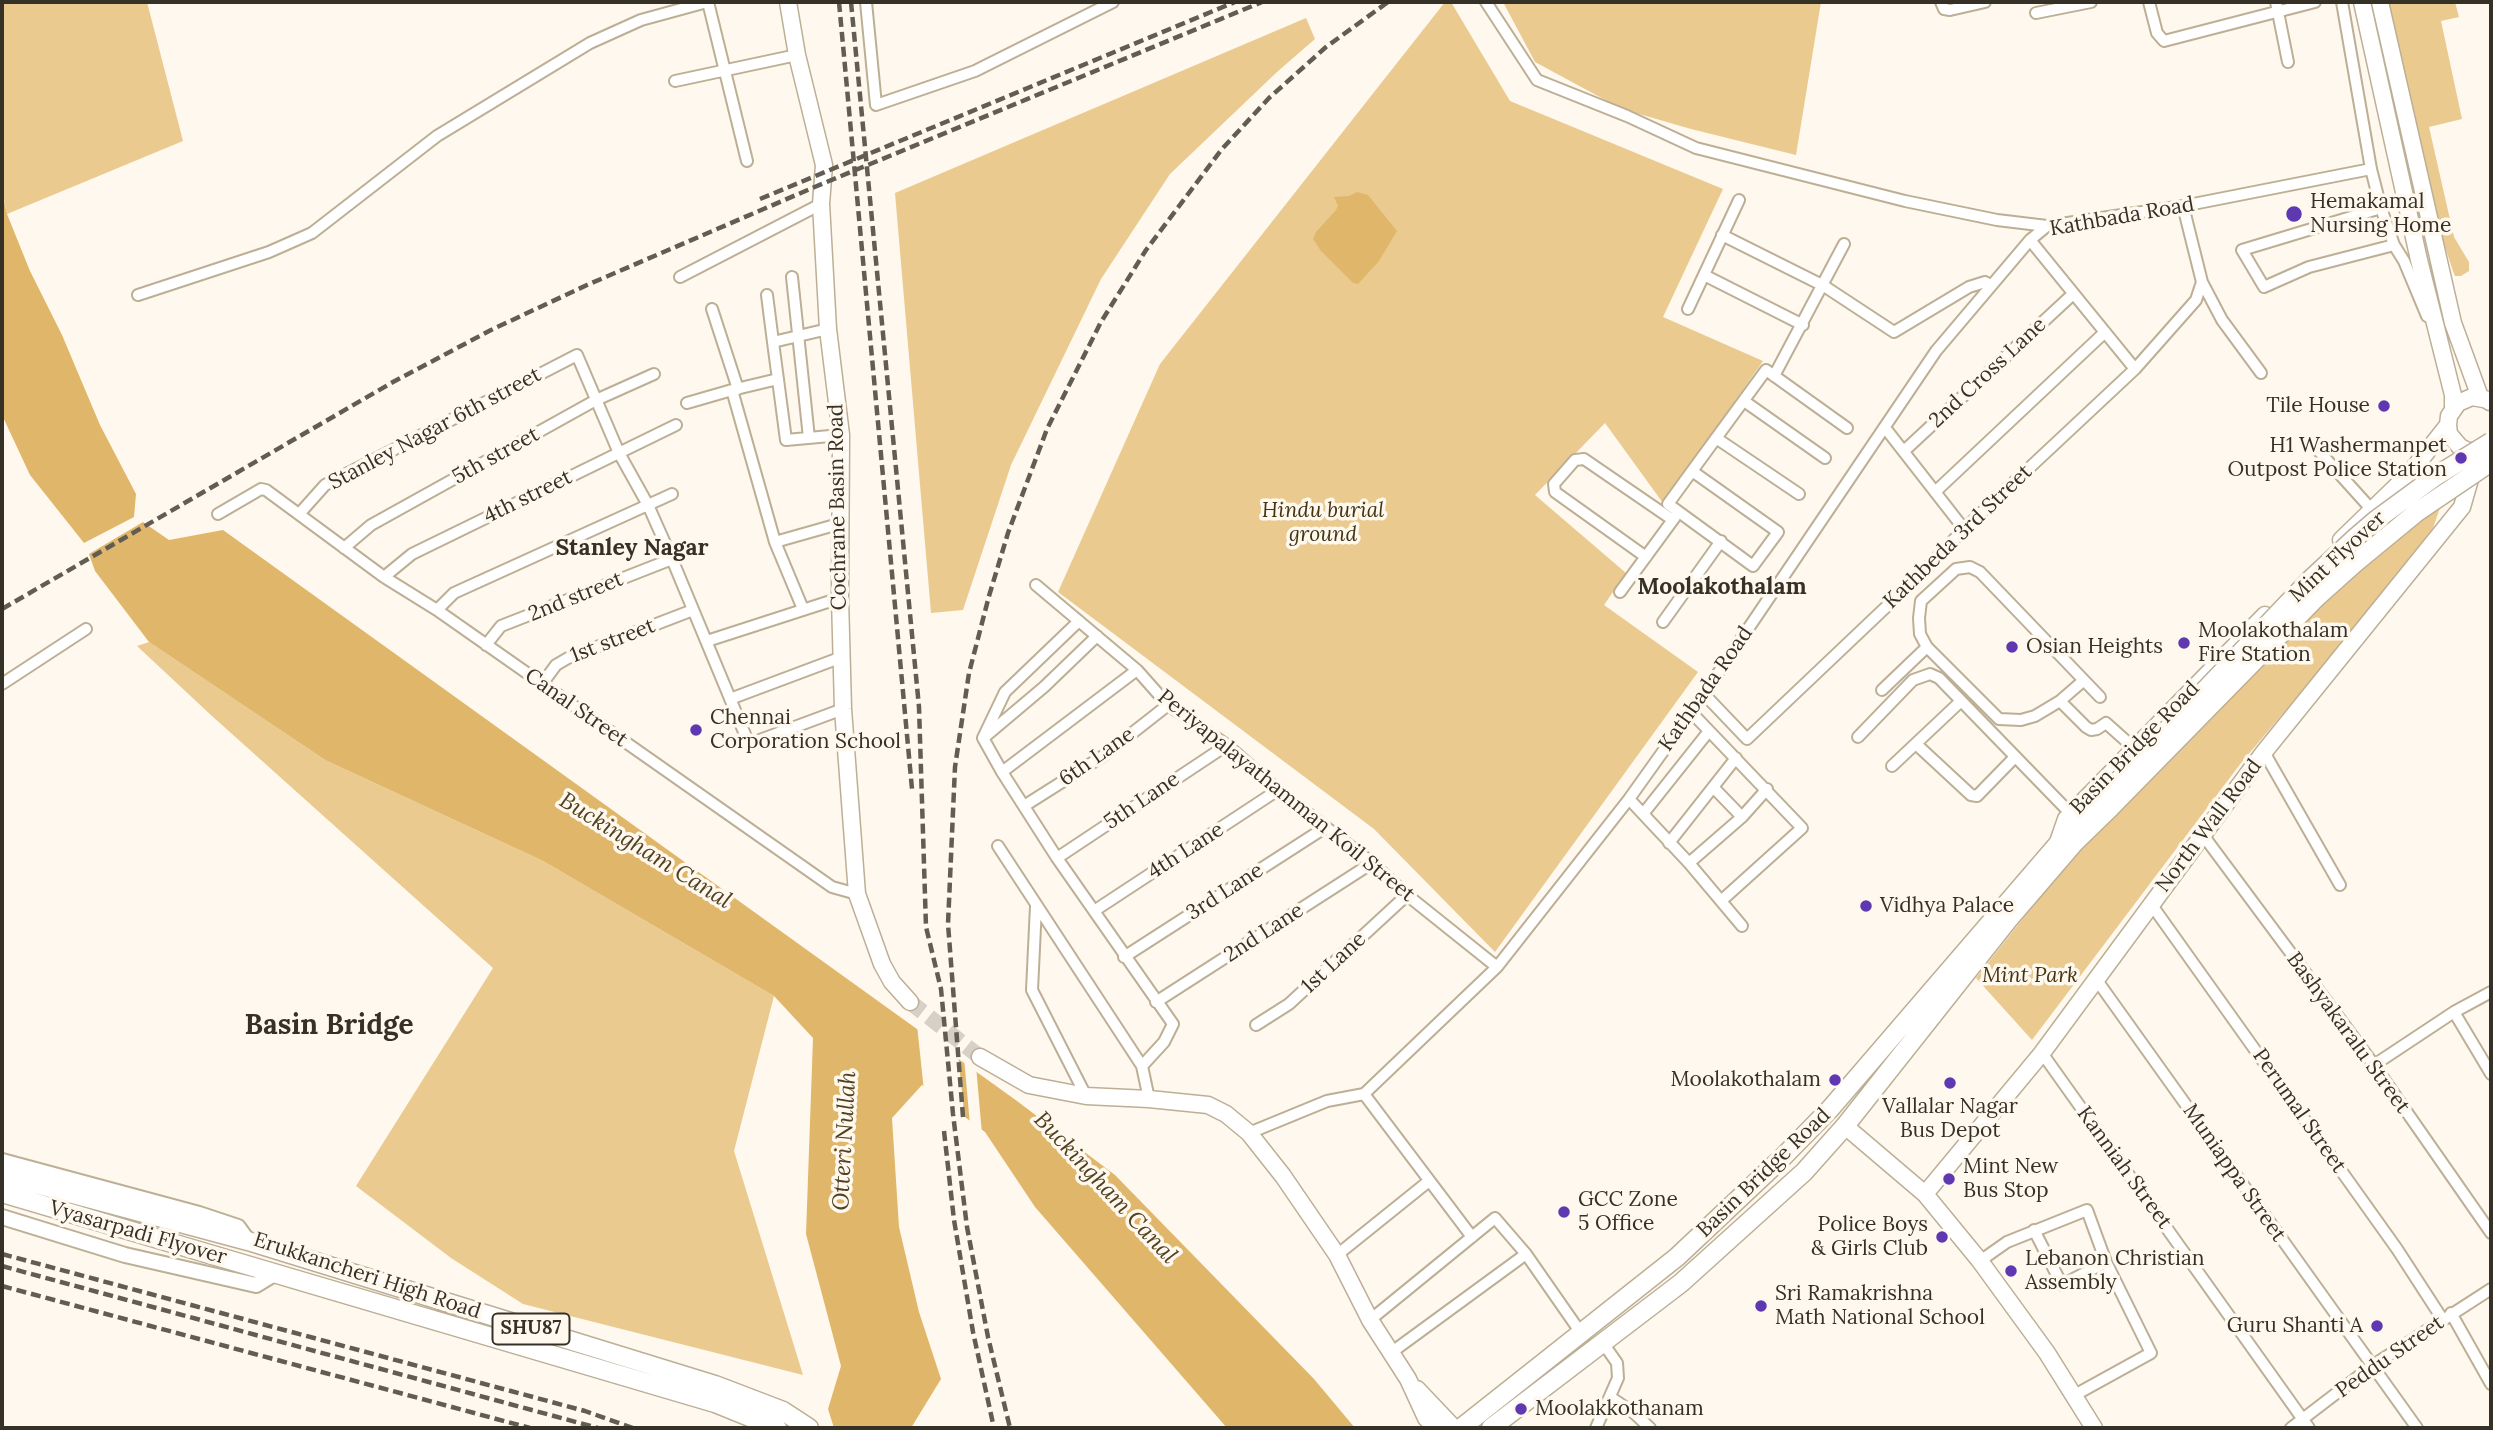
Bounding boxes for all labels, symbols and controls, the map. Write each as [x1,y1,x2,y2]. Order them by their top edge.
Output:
place label: Hemakamal Nursing Home [2310,189,2451,239]
street label: Kathbada Road [2048,192,2196,242]
marker: Hemakamal Nursing Home [2284,204,2304,224]
street label: 2nd Cross Lane [1924,312,2052,434]
street label: Stanley Nagar 6th street [325,362,545,496]
place label: Tile House [2266,393,2370,419]
marker: Tile House [2376,398,2392,414]
street label: Cochrane Basin Road [824,403,852,611]
street label: 5th street [448,422,544,490]
place label: H1 Washermanpet Outpost Police Station [2227,433,2447,483]
marker: H1 Washermanpet Outpost Police Station [2453,450,2469,466]
street label: Kathbeda 3rd Street [1879,460,2037,614]
street label: 4th street [480,465,576,529]
park label: Hindu burial ground [1262,498,1384,548]
street label: Mint Flyover [2285,506,2391,608]
district label: Stanley Nagar [556,534,708,562]
street label: 2nd street [525,567,627,627]
district label: Moolakothalam [1637,573,1807,601]
street label: 1st street [567,613,659,669]
place label: Moolakothalam Fire Station [2198,618,2349,668]
street label: Kathbada Road [1654,622,1758,756]
place label: Osian Heights [2026,634,2163,660]
marker: Moolakothalam Fire Station [2176,635,2192,651]
marker: Osian Heights [2004,639,2020,655]
street label: Canal Street [520,663,632,753]
street label: Basin Bridge Road [2065,676,2205,820]
street label: Periyapalayathamman Koil Street [1152,684,1420,908]
place label: Chennai Corporation School [710,705,901,755]
marker: Chennai Corporation School [688,722,704,738]
street label: 6th Lane [1055,722,1139,792]
street label: North Wall Road [2151,754,2267,898]
street label: 5th Lane [1100,767,1184,835]
water label: Buckingham Canal [554,787,736,915]
street label: 4th Lane [1143,817,1229,885]
street label: 3rd Lane [1182,858,1268,926]
place label: Vidhya Palace [1880,893,2014,919]
street label: 2nd Lane [1220,898,1308,968]
marker: Vidhya Palace [1858,898,1874,914]
street label: 1st Lane [1297,927,1371,999]
street label: Bashyakaralu Street [2281,947,2415,1119]
park label: Mint Park [1982,963,2078,989]
district label: Basin Bridge [244,1009,414,1043]
street label: Perumal Street [2247,1044,2351,1178]
place label: Moolakothalam [1670,1067,1821,1093]
water label: Otteri Nullah [828,1070,862,1212]
marker: Moolakothalam [1827,1072,1843,1088]
marker: Vallalar Nagar Bus Depot [1942,1075,1958,1091]
place label: Vallalar Nagar Bus Depot [1882,1094,2018,1144]
street label: Muniappa Street [2177,1099,2291,1247]
street label: Kanniah Street [2071,1102,2177,1234]
street label: Basin Bridge Road [1692,1103,1836,1243]
water label: Buckingham Canal [1027,1106,1183,1270]
place label: Mint New Bus Stop [1963,1154,2058,1204]
marker: Mint New Bus Stop [1941,1171,1957,1187]
place label: GCC Zone 5 Office [1578,1187,1678,1237]
street label: Vyasarpadi Flyover [46,1196,230,1270]
marker: GCC Zone 5 Office [1556,1204,1572,1220]
place label: Police Boys & Girls Club [1811,1212,1928,1262]
street label: Erukkancheri High Road [250,1227,484,1325]
marker: Police Boys & Girls Club [1934,1229,1950,1245]
place label: Lebanon Christian Assembly [2025,1246,2204,1296]
marker: Lebanon Christian Assembly [2003,1263,2019,1279]
place label: Sri Ramakrishna Math National School [1775,1281,1985,1331]
marker: Sri Ramakrishna Math National School [1753,1298,1769,1314]
street label: Peddu Street [2331,1310,2449,1404]
place label: Guru Shanti A [2227,1313,2363,1339]
road number: SHU87 [492,1314,570,1344]
marker: Guru Shanti A [2369,1318,2385,1334]
place label: Moolakkothanam [1535,1396,1704,1422]
marker: Moolakkothanam [1513,1401,1529,1417]

